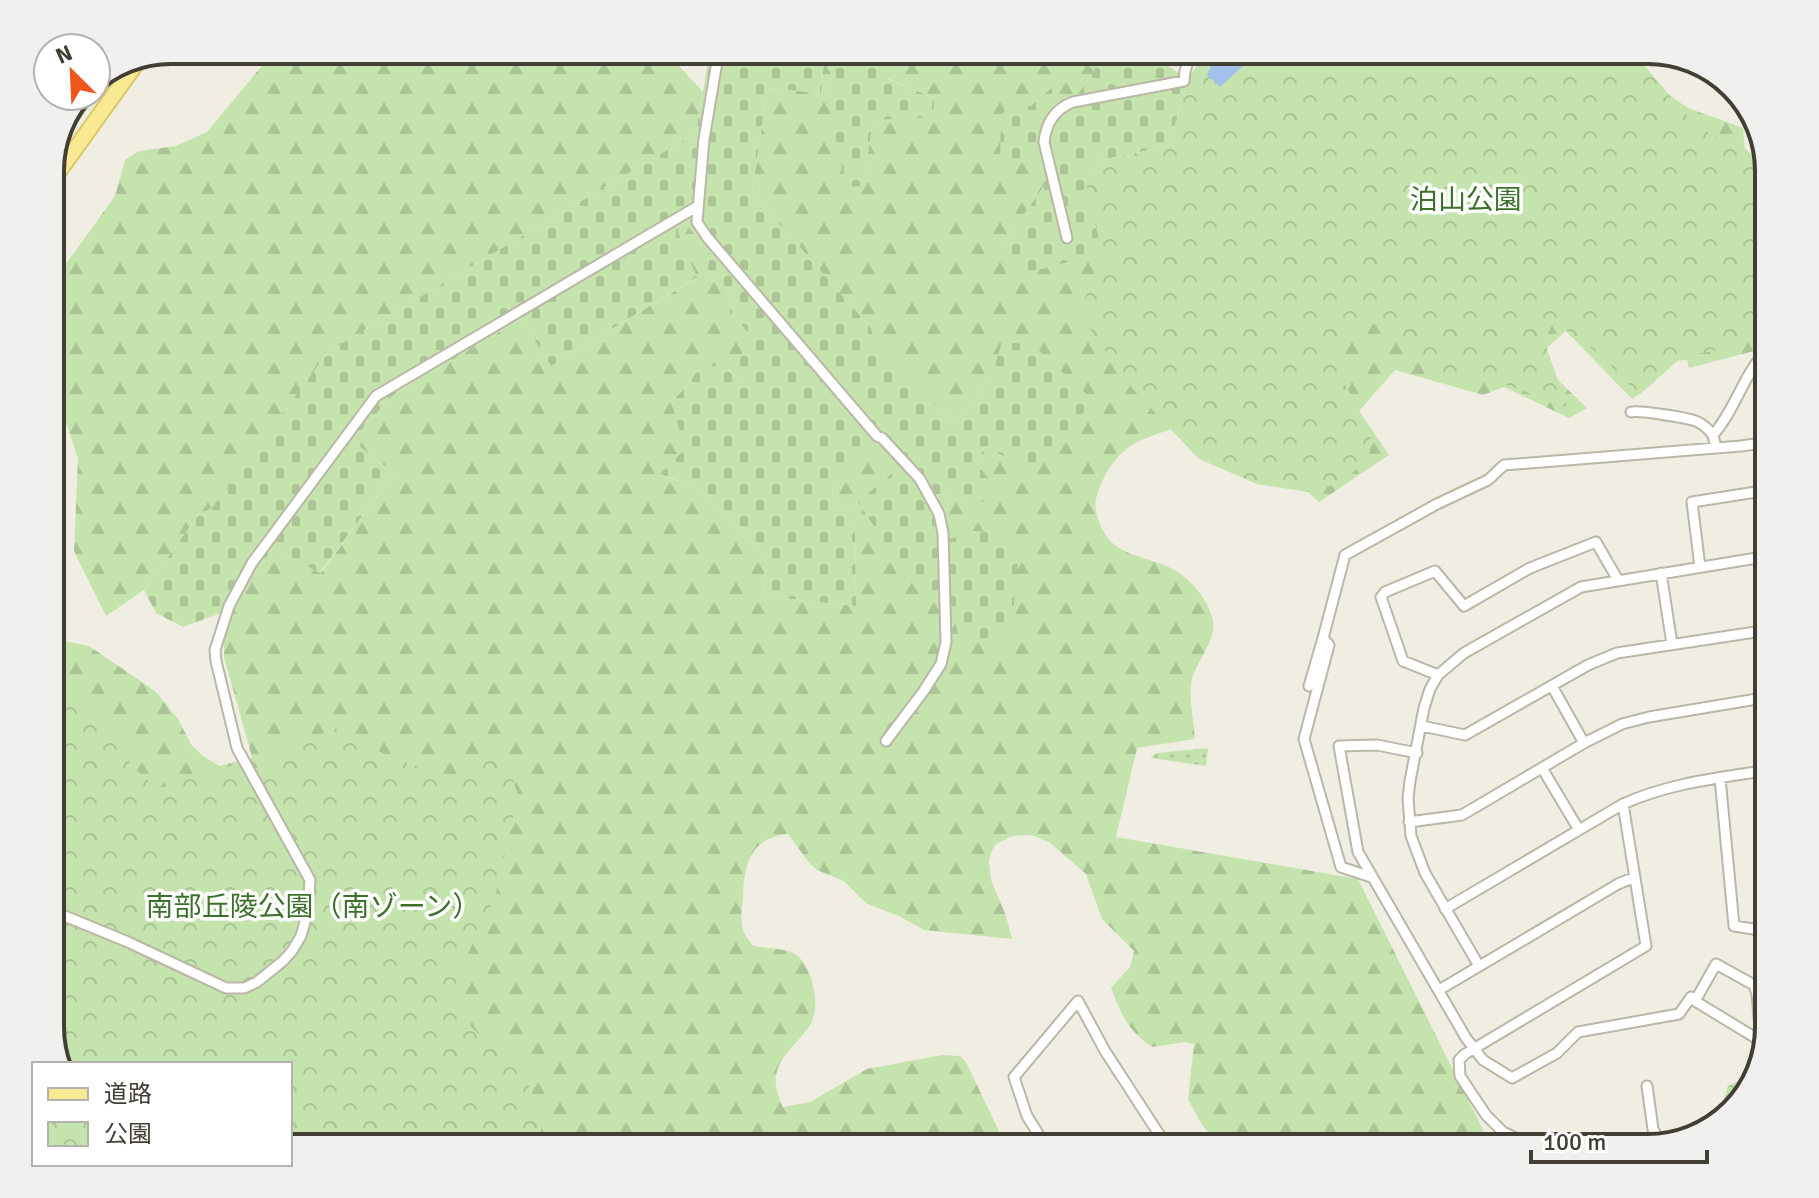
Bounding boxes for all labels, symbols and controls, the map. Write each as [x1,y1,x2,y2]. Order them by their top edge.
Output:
north arrow [32,32,112,112]
text: N [52,39,77,70]
park label: 泊山公園 [1410,183,1522,217]
park label: 南部丘陵公園（南ゾーン） [146,890,480,924]
legend [32,1062,292,1166]
text: 道路 [104,1079,152,1109]
scale bar [1531,1114,1707,1164]
text: 公園 [104,1119,152,1149]
text: 100 m [1543,1127,1606,1157]

